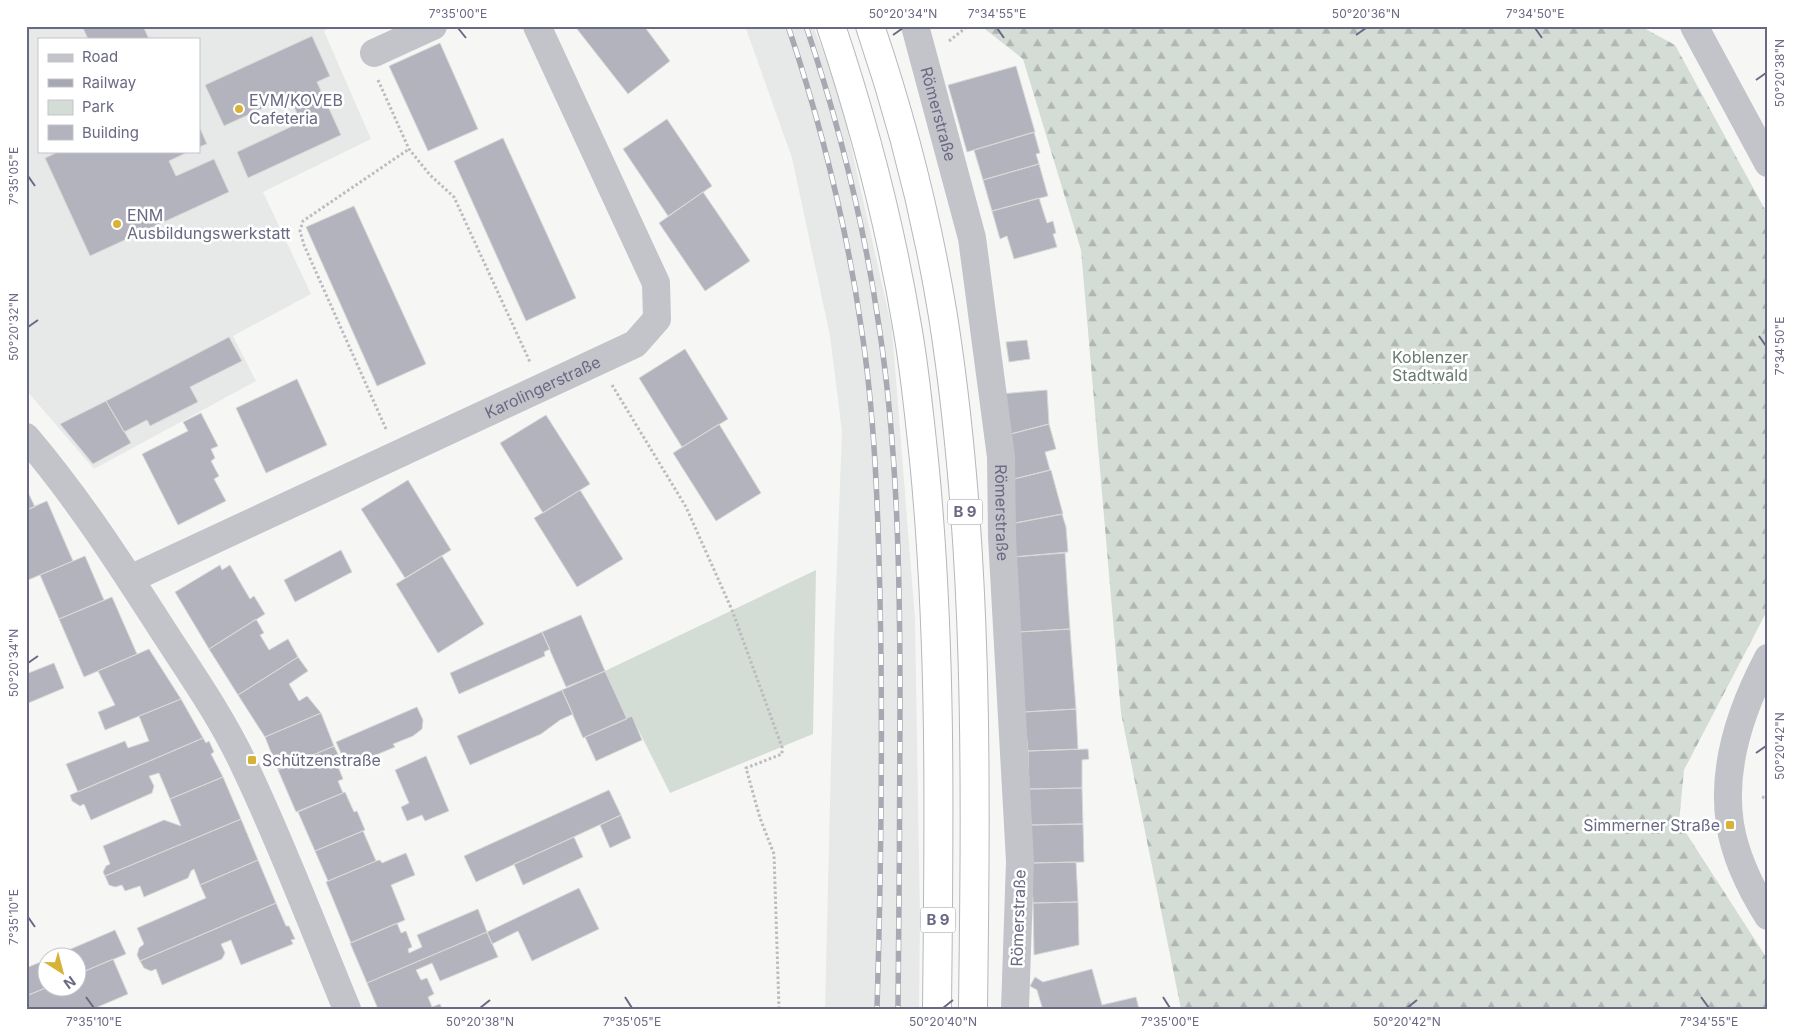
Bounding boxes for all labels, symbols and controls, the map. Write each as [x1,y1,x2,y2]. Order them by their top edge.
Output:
text: 7°35'00"E [429,6,487,21]
text: 50°20'34"N [869,6,937,21]
text: 7°34'55"E [968,6,1026,21]
text: 50°20'36"N [1332,6,1400,21]
text: 7°34'50"E [1506,6,1564,21]
legend [38,38,200,152]
text: 50°20'38"N [1772,39,1787,107]
text: Road [82,47,118,66]
street label: Römerstraße [916,64,961,163]
text: Railway [82,73,137,92]
place label: EVM/KOVEB Cafeteria [249,90,343,128]
text: Park [82,97,115,116]
marker: EVM/KOVEB Cafeteria [233,103,245,115]
text: Building [82,123,139,142]
text: 7°35'05"E [6,147,21,205]
place label: ENM Ausbildungswerkstatt [127,205,290,243]
marker: ENM Ausbildungswerkstatt [111,218,123,230]
text: 50°20'32"N [6,293,21,361]
text: 7°34'50"E [1772,317,1787,375]
park label: Koblenzer Stadtwald [1392,347,1468,385]
street label: Karolingerstraße [481,352,604,423]
street label: Römerstraße [991,464,1013,562]
road number: B 9 [948,500,982,524]
text: 50°20'34"N [6,629,21,697]
text: 50°20'42"N [1772,712,1787,780]
place label: Schützenstraße [262,750,381,770]
marker: Schützenstraße [246,754,258,766]
place label: Simmerner Straße [1583,815,1720,835]
marker: Simmerner Straße [1724,819,1736,831]
street label: Römerstraße [1006,869,1030,967]
text: 7°35'10"E [6,889,21,945]
road number: B 9 [920,908,956,932]
north arrow [38,948,88,998]
text: N [61,973,79,993]
text: 7°35'10"E [66,1014,122,1029]
text: 50°20'38"N [446,1014,514,1029]
text: 7°35'05"E [603,1014,661,1029]
text: 50°20'40"N [909,1014,977,1029]
text: 7°35'00"E [1141,1014,1199,1029]
text: 50°20'42"N [1373,1014,1441,1029]
text: 7°34'55"E [1680,1014,1738,1029]

